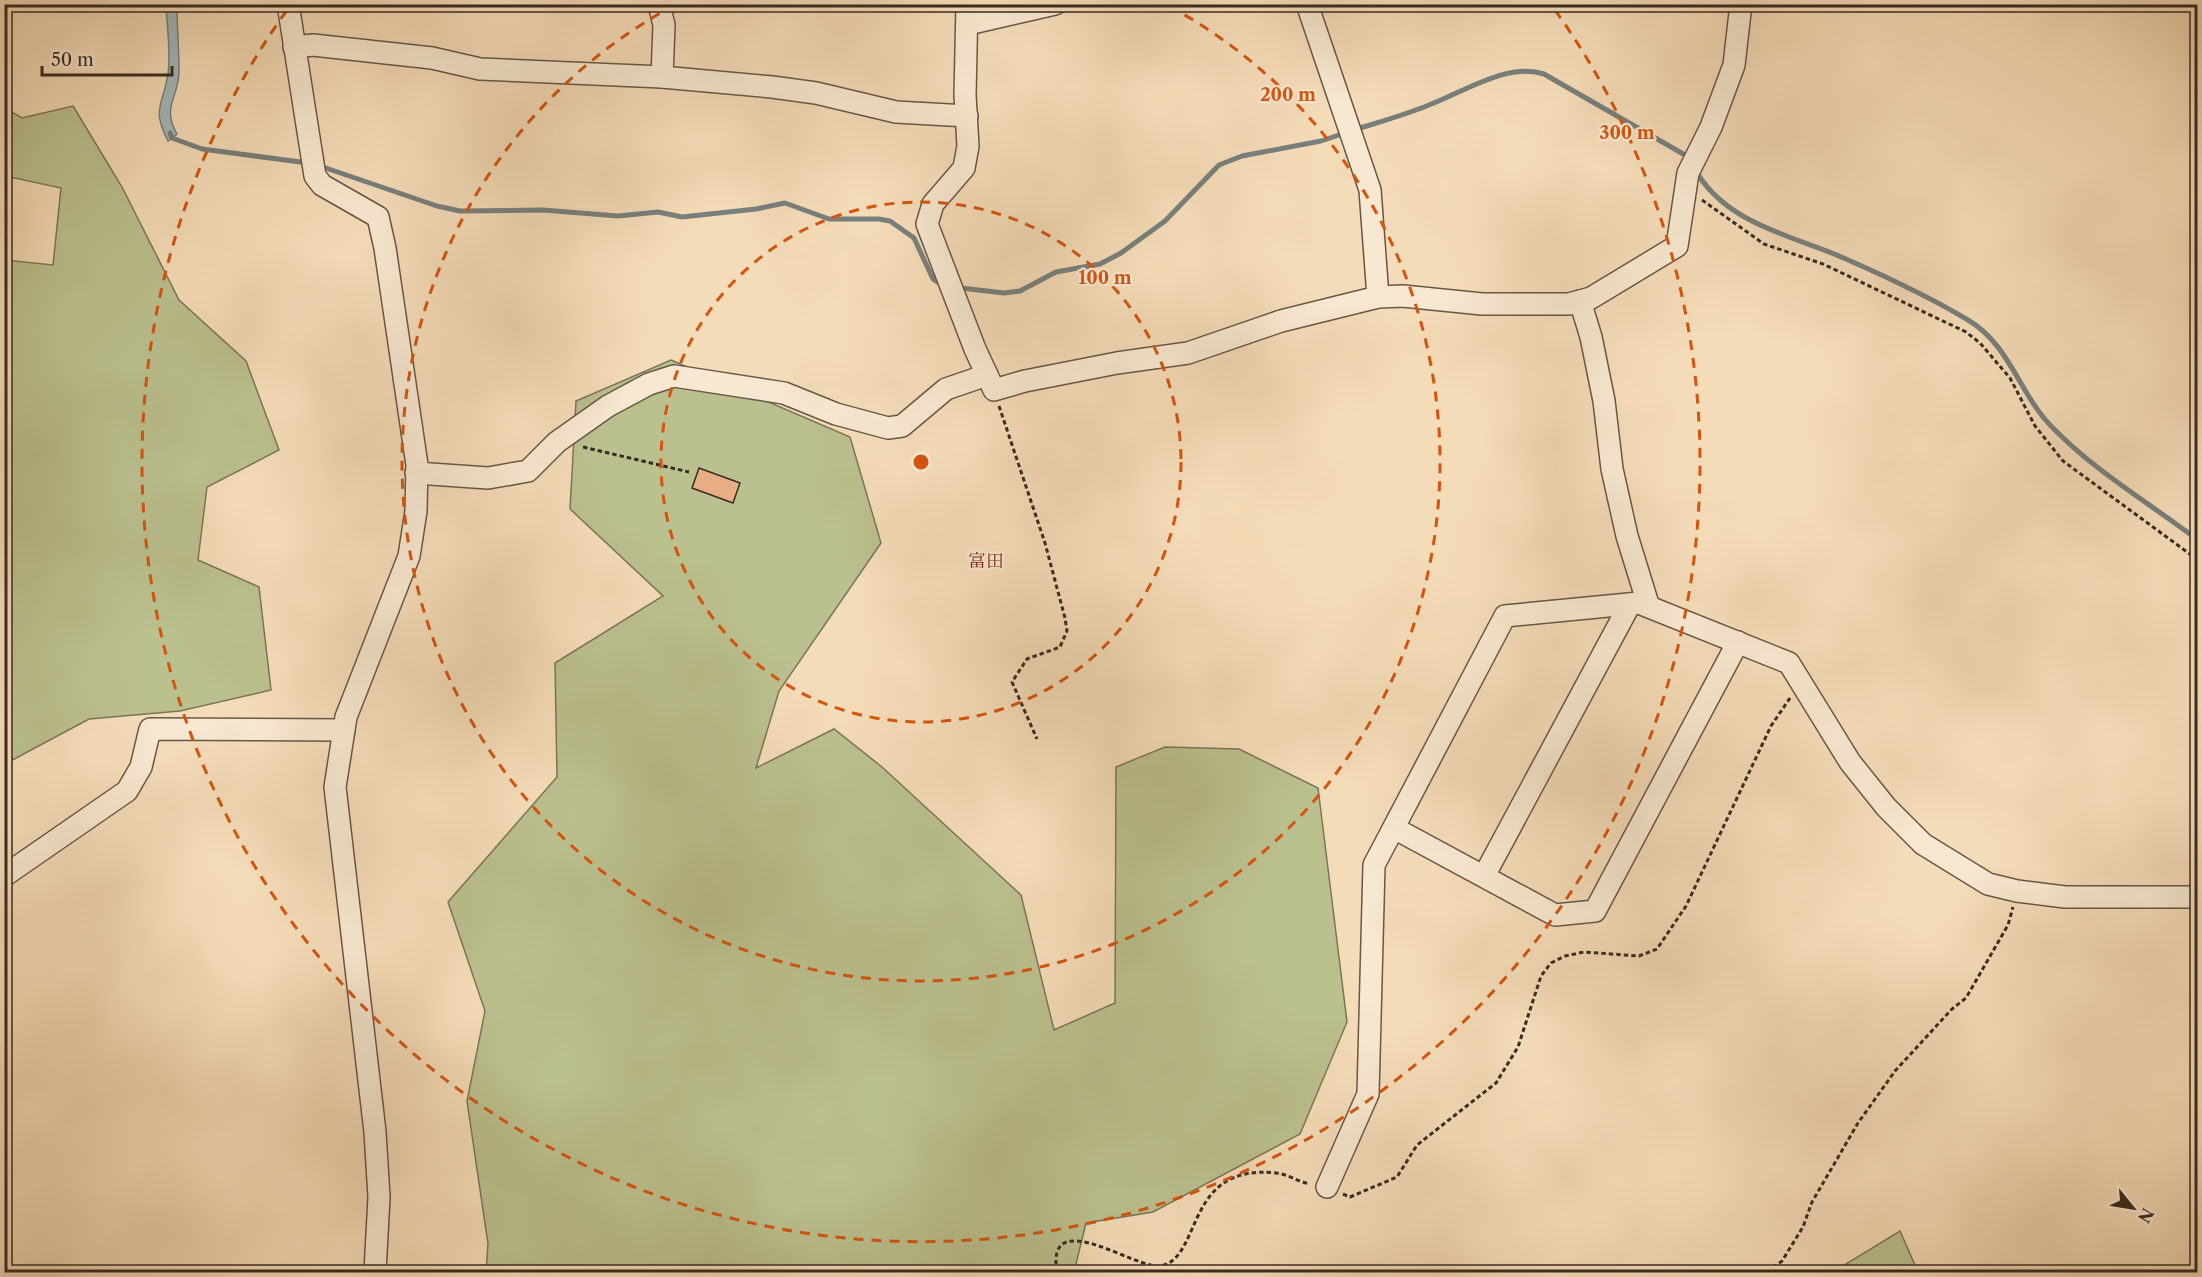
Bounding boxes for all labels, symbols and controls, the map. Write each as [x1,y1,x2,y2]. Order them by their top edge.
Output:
scale bar [42,39,172,77]
text: 50 m [51,49,94,71]
text: 200 m [1260,84,1316,106]
text: 300 m [1599,122,1655,144]
text: 100 m [1078,267,1132,289]
centre of rings [911,452,931,472]
district label: 富田 [968,550,1004,572]
north arrow [2103,1178,2163,1238]
text: N [2134,1204,2158,1227]

